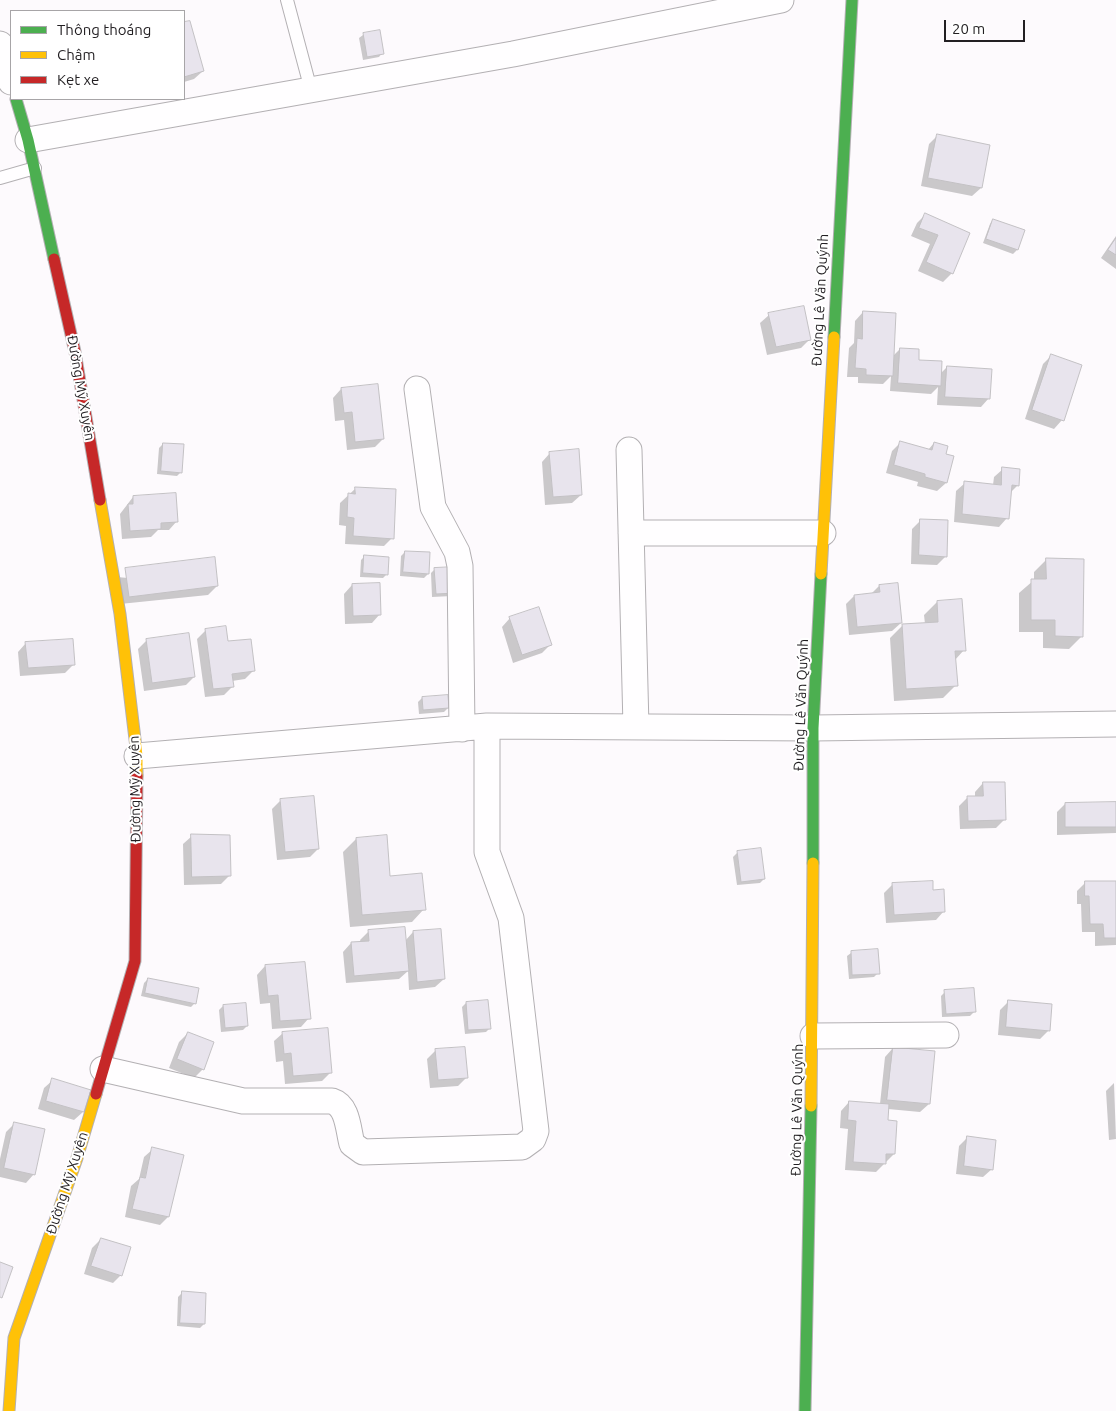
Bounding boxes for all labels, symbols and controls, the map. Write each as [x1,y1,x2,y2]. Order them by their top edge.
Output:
legend [10,10,185,100]
scale bar [946,10,1027,42]
text: 20 m [952,20,985,37]
text: Thông thoáng [57,21,151,38]
text: Chậm [57,46,95,63]
text: Kẹt xe [57,71,99,88]
street label: Đường Lê Văn Quýnh [808,233,832,367]
street label: Đường Mỹ Xuyên [63,334,99,442]
street label: Đường Lê Văn Quýnh [790,638,812,772]
street label: Đường Mỹ Xuyên [126,735,144,843]
street label: Đường Lê Văn Quýnh [787,1044,807,1176]
street label: Đường Mỹ Xuyên [42,1130,92,1236]

